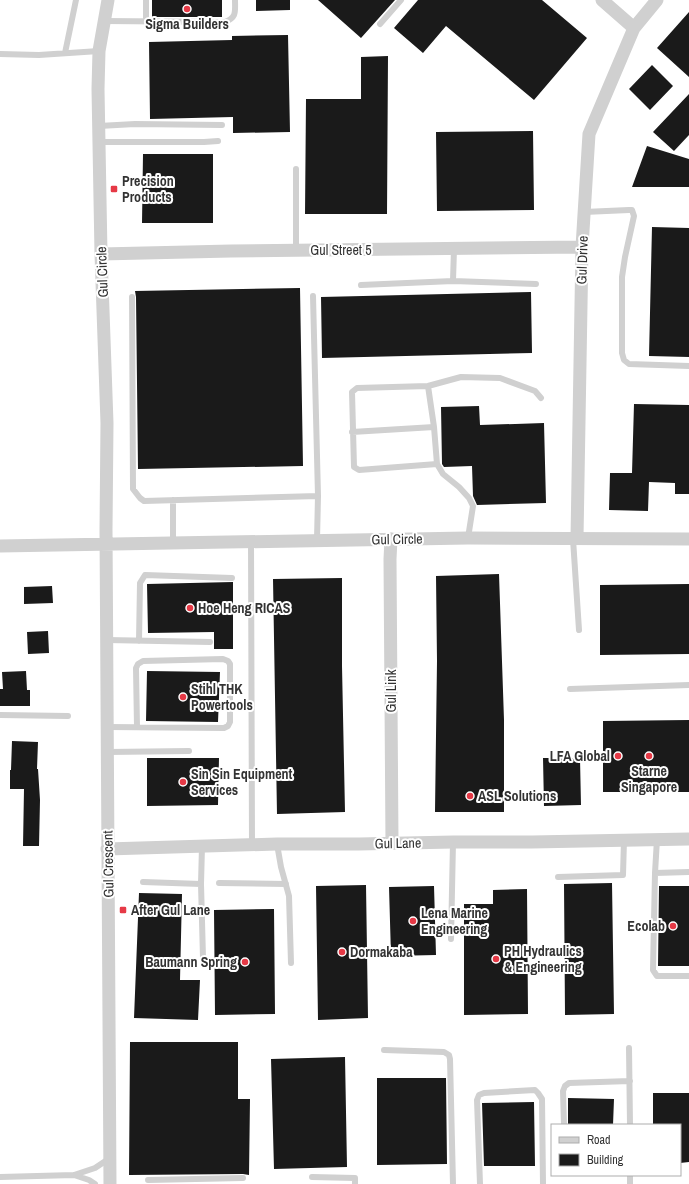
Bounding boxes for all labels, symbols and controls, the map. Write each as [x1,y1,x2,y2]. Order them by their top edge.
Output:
marker: Sigma Builders [182,4,192,14]
place label: Sigma Builders [145,15,229,33]
place label: Precision Products [122,172,174,206]
marker: Precision Products [109,184,119,194]
street label: Gul Drive [572,235,592,285]
street label: Gul Street 5 [310,241,372,259]
street label: Gul Circle [92,246,112,298]
street label: Gul Circle [371,530,423,548]
place label: Hoe Heng RICAS [198,599,291,617]
marker: Hoe Heng RICAS [185,603,195,613]
street label: Gul Link [382,669,400,712]
place label: Stihl THK Powertools [191,680,253,714]
marker: Stihl THK Powertools [178,692,188,702]
place label: LFA Global [550,747,610,765]
marker: LFA Global [613,751,623,761]
marker: Starne Singapore [644,751,654,761]
place label: Starne Singapore [621,762,677,796]
place label: Sin Sin Equipment Services [191,765,293,799]
marker: Sin Sin Equipment Services [178,777,188,787]
place label: ASL Solutions [478,787,556,805]
marker: ASL Solutions [465,791,475,801]
street label: Gul Crescent [98,830,118,898]
street label: Gul Lane [375,834,421,852]
place label: After Gul Lane [131,901,210,919]
place label: Lena Marine Engineering [421,904,488,938]
marker: After Gul Lane [118,905,128,915]
marker: Lena Marine Engineering [408,916,418,926]
place label: Ecolab [627,917,665,935]
marker: Ecolab [668,921,678,931]
place label: PH Hydraulics & Engineering [504,942,582,976]
place label: Dormakaba [350,943,413,961]
marker: Dormakaba [337,947,347,957]
place label: Baumann Spring [145,953,237,971]
marker: PH Hydraulics & Engineering [491,954,501,964]
marker: Baumann Spring [240,957,250,967]
legend [551,1124,681,1176]
text: Road [587,1132,611,1148]
text: Building [587,1152,624,1168]

